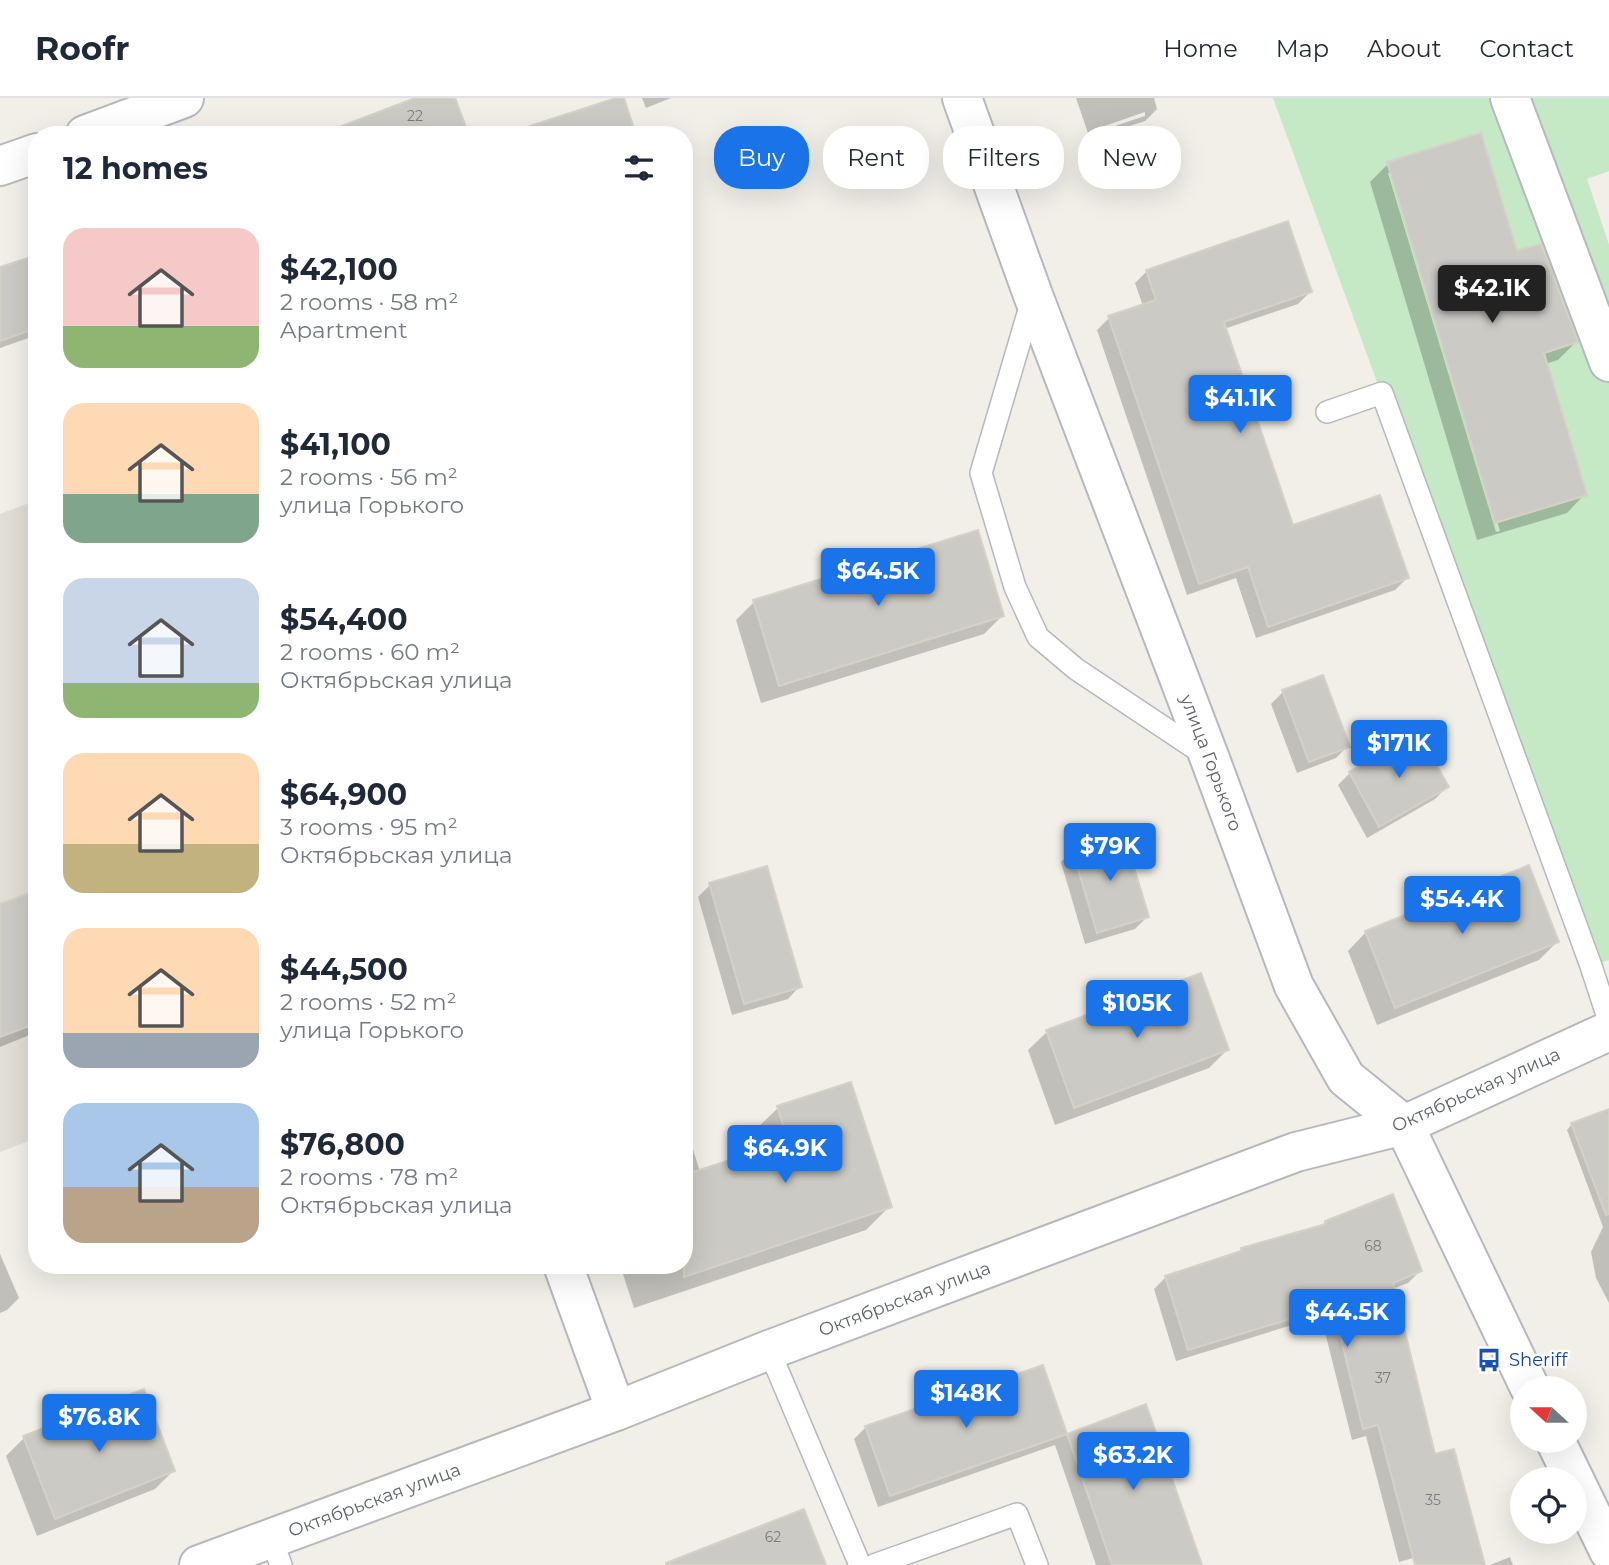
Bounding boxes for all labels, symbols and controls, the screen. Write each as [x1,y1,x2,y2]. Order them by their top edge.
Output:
text: Roofr [35,28,129,68]
text: Home [1163,34,1238,63]
text: Map [1276,34,1329,63]
text: About [1367,34,1441,63]
text: Contact [1479,34,1574,63]
house number: 22 [407,107,423,125]
chip: Buy [714,126,809,189]
chip: Rent [823,126,929,189]
chip: Filters [943,126,1064,189]
chip: New [1078,126,1181,189]
icon: filters [620,149,658,187]
text: 12 homes [63,150,208,187]
text: $42,100 [280,251,398,288]
icon: home [119,256,203,340]
pin: $42.1K [1435,266,1549,325]
text: $42.1K [1454,274,1530,302]
text: 2 rooms · 58 m² [280,288,458,316]
text: Apartment [280,316,408,344]
pin: $41.1K [1183,376,1297,435]
text: $41.1K [1205,384,1275,412]
text: $41,100 [280,426,391,463]
icon: home [119,431,203,515]
text: 2 rooms · 56 m² [280,463,458,491]
text: улица Горького [280,491,464,519]
pin: $64.5K [821,548,935,608]
text: $64.5K [837,557,919,585]
text: $54,400 [280,601,408,638]
icon: home [119,606,203,690]
text: 2 rooms · 60 m² [280,638,460,666]
text: Октябрьская улица [280,666,512,694]
street label: улица Горького [1175,690,1247,834]
pin: $171K [1350,720,1448,780]
text: $171K [1367,729,1431,757]
text: $64,900 [280,776,407,813]
icon: home [119,781,203,865]
text: 3 rooms · 95 m² [280,813,458,841]
pin: $79K [1069,824,1151,883]
text: $79K [1080,832,1140,860]
text: Октябрьская улица [280,841,512,869]
pin: $54.4K [1405,876,1519,936]
text: $54.4K [1420,885,1504,913]
text: $44,500 [280,951,408,988]
icon: home [119,956,203,1040]
pin: $105K [1088,981,1186,1040]
text: 2 rooms · 52 m² [280,988,457,1016]
text: $105K [1102,989,1172,1017]
text: улица Горького [280,1016,464,1044]
street label: Октябрьская улица [1388,1043,1564,1137]
text: $76,800 [280,1126,405,1163]
pin: $64.9K [728,1126,842,1185]
icon: home [119,1131,203,1215]
text: $64.9K [743,1134,827,1162]
text: 2 rooms · 78 m² [280,1163,458,1191]
text: Октябрьская улица [280,1191,512,1219]
house number: 68 [1364,1237,1382,1255]
street label: Октябрьская улица [815,1257,994,1341]
pin: $44.5K [1290,1290,1404,1349]
text: $44.5K [1305,1298,1389,1326]
bus stop icon: Sheriff [1475,1346,1503,1374]
place label: Sheriff [1509,1349,1568,1371]
house number: 37 [1375,1369,1391,1387]
pin: $148K [917,1370,1015,1430]
north arrow [1510,1376,1587,1452]
map controls [1510,1376,1587,1544]
text: $148K [930,1379,1002,1407]
pin: $76.8K [42,1394,156,1454]
text: $76.8K [58,1403,140,1431]
pin: $63.2K [1076,1432,1190,1492]
text: $63.2K [1093,1441,1173,1469]
street label: Октябрьская улица [285,1458,464,1542]
button: locate [1510,1467,1587,1544]
house number: 35 [1425,1491,1441,1509]
house number: 62 [765,1528,781,1546]

